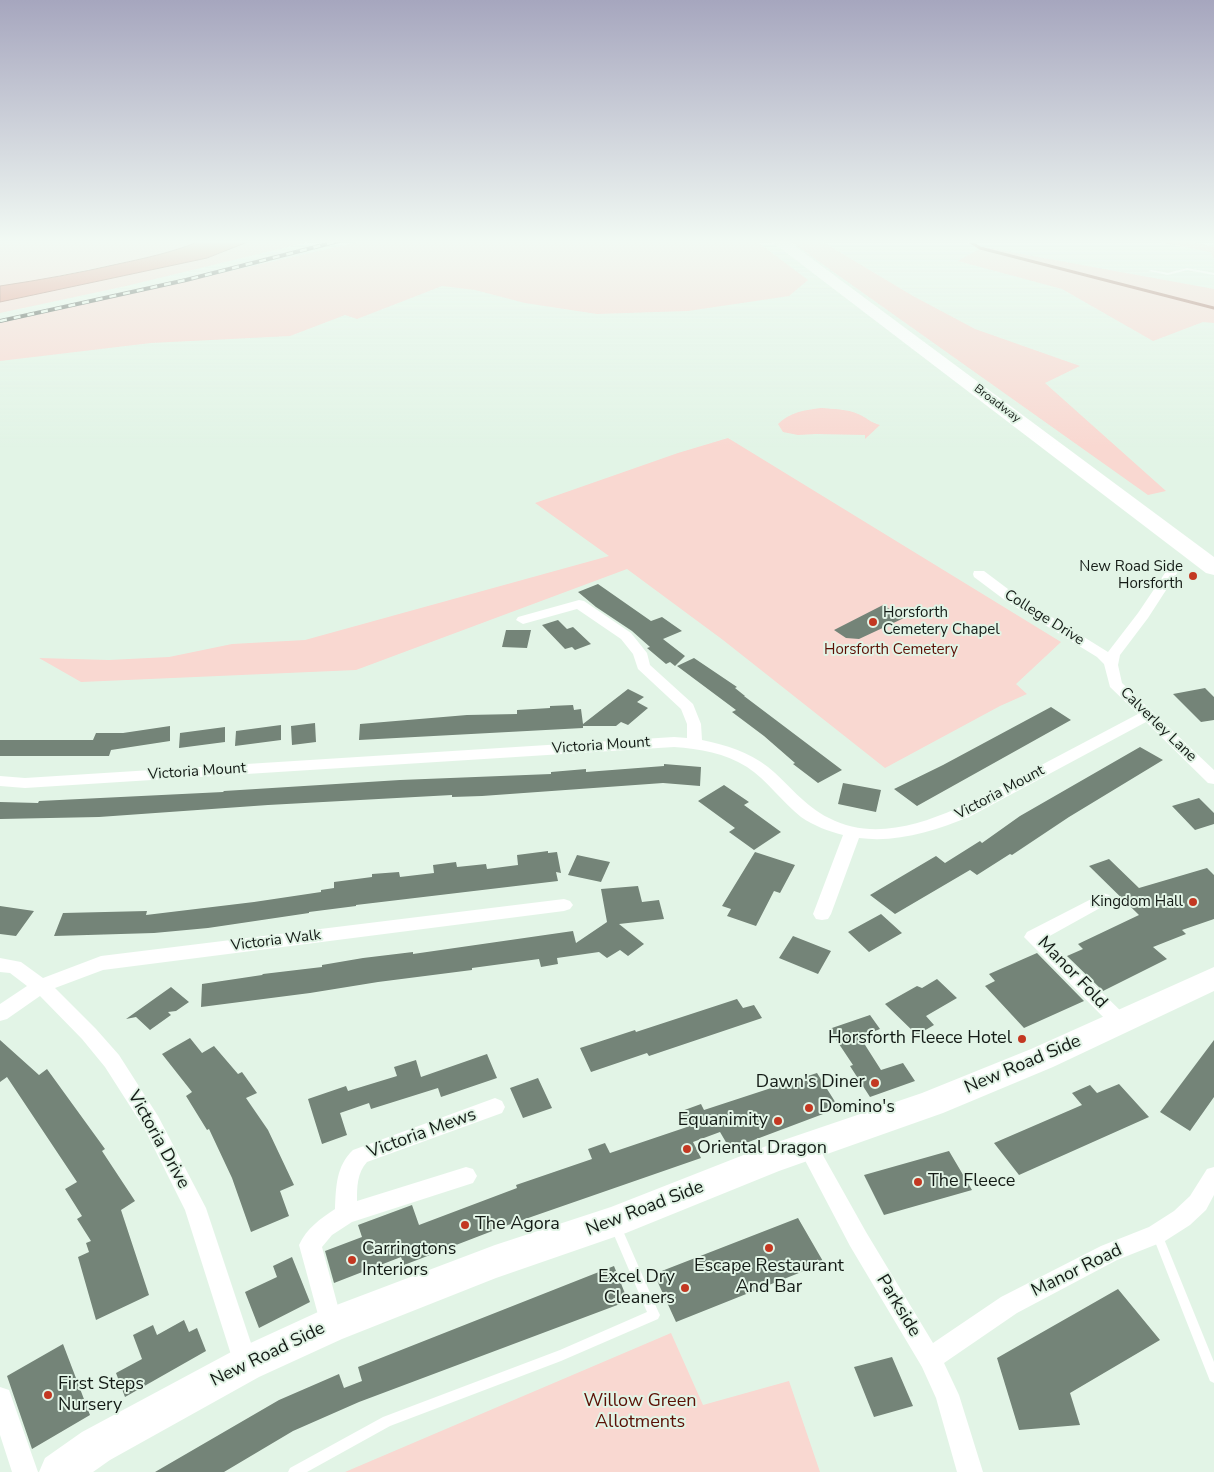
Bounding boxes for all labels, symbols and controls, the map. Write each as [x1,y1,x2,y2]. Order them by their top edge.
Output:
street label: Broadway [971,382,1023,426]
place label: New Road Side Horsforth [1079,558,1183,593]
marker: New Road Side Horsforth [1187,570,1199,582]
street label: College Drive [1001,586,1087,650]
place label: Horsforth Cemetery Chapel [883,604,1000,639]
marker: Horsforth Cemetery Chapel [867,616,879,628]
park label: Horsforth Cemetery [824,641,958,659]
street label: Calverley Lane [1116,684,1200,766]
street label: Victoria Mount [551,734,651,758]
street label: Victoria Mount [147,760,247,784]
street label: Victoria Mount [952,762,1048,824]
place label: Kingdom Hall [1091,893,1183,911]
marker: Kingdom Hall [1187,896,1199,908]
street label: Victoria Walk [230,927,322,955]
street label: Manor Fold [1032,933,1112,1013]
place label: Horsforth Fleece Hotel [828,1028,1012,1050]
street label: New Road Side [962,1031,1084,1099]
marker: Horsforth Fleece Hotel [1016,1033,1028,1045]
place label: Dawn's Diner [756,1072,865,1094]
marker: Dawn's Diner [869,1077,881,1089]
street label: Victoria Drive [122,1087,194,1193]
place label: Domino's [819,1097,895,1119]
marker: Domino's [803,1102,815,1114]
street label: Victoria Mews [365,1104,479,1164]
place label: Equanimity [678,1110,768,1132]
marker: Equanimity [772,1115,784,1127]
place label: Oriental Dragon [697,1138,827,1160]
marker: Oriental Dragon [681,1143,693,1155]
place label: The Fleece [928,1171,1015,1193]
marker: The Fleece [912,1176,924,1188]
street label: New Road Side [583,1177,707,1241]
place label: The Agora [475,1214,560,1236]
marker: The Agora [459,1219,471,1231]
place label: Carringtons Interiors [362,1239,456,1282]
street label: Manor Road [1028,1240,1126,1302]
marker: Escape Restaurant And Bar [763,1242,775,1254]
marker: Carringtons Interiors [346,1254,358,1266]
place label: Escape Restaurant And Bar [694,1256,844,1298]
place label: Excel Dry Cleaners [598,1267,675,1310]
street label: Parkside [871,1271,925,1341]
marker: Excel Dry Cleaners [679,1282,691,1294]
street label: New Road Side [207,1318,329,1392]
place label: First Steps Nursery [58,1374,144,1416]
marker: First Steps Nursery [42,1389,54,1401]
park label: Willow Green Allotments [584,1391,696,1434]

